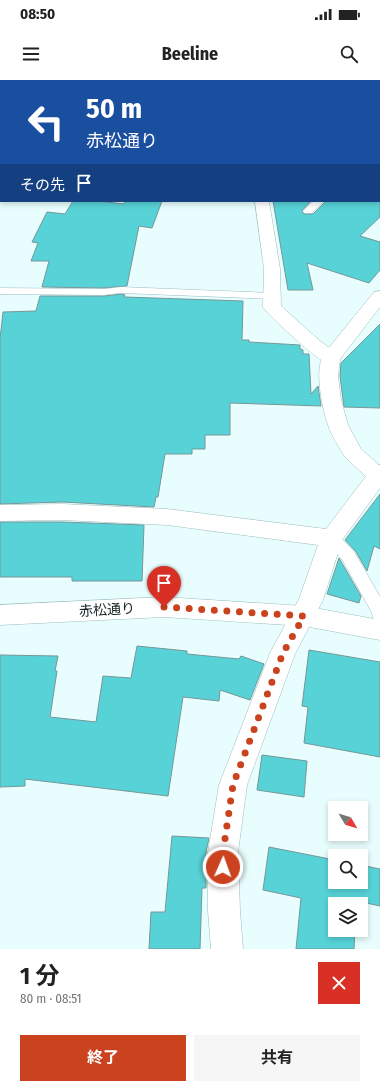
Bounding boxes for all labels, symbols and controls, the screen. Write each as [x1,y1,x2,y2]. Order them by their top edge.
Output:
text: 08:50 [20,5,55,23]
icon: menu [20,43,42,65]
text: Beeline [162,43,218,65]
icon: search [338,43,360,65]
text: 50 m [86,92,142,125]
icon: left [20,96,72,148]
text: 赤松通り [86,130,158,152]
icon: arrive [73,172,95,194]
text: その先 [20,176,65,194]
pin [147,566,181,607]
icon: arrive [153,572,175,594]
street label: 赤松通り [79,600,135,620]
north arrow [328,801,368,841]
map controls [328,801,368,937]
position arrow [202,846,244,888]
button: search [328,849,368,889]
button: layers [328,897,368,937]
text: 1 分 [20,962,59,990]
button: close [318,962,360,1004]
text: 80 m · 08:51 [20,991,82,1006]
button: 終了 [20,1035,186,1081]
button: 共有 [194,1035,360,1081]

